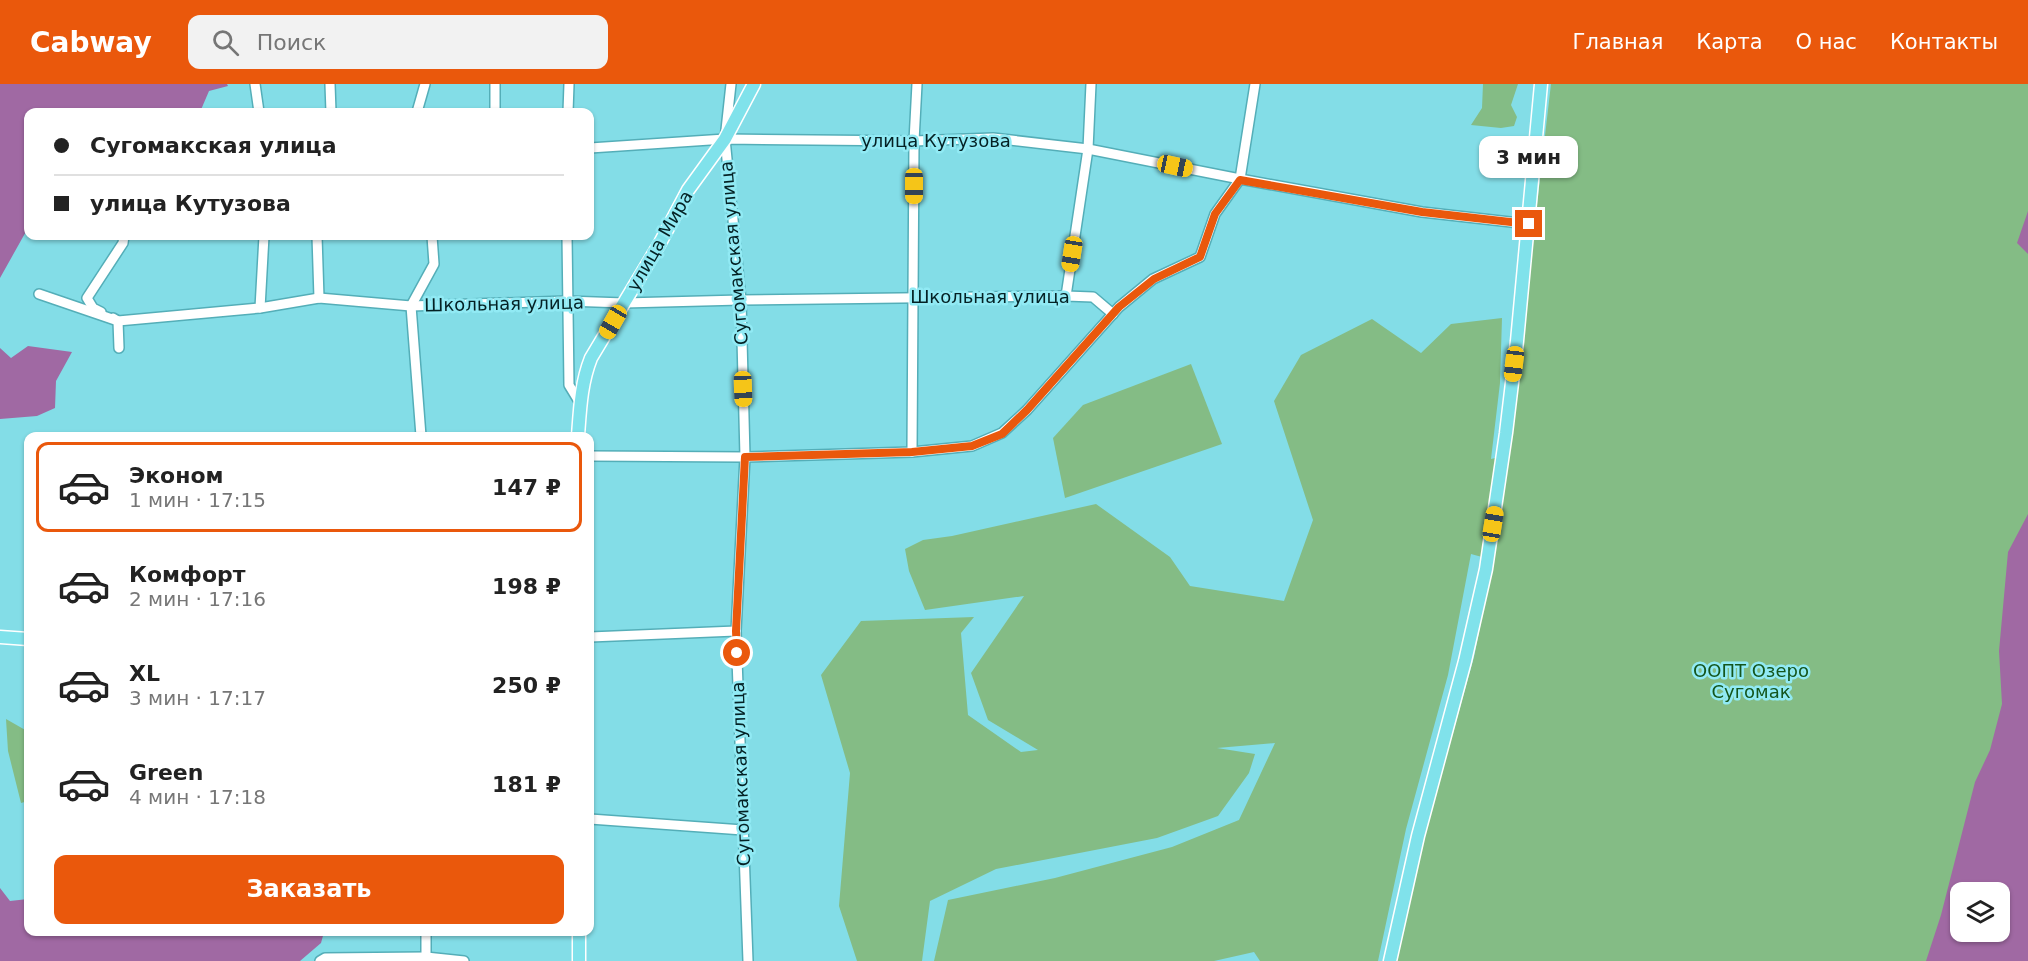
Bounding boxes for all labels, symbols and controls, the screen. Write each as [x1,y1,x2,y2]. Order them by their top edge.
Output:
search box [188,15,608,69]
text: Cabway [30,26,152,59]
icon: search [209,26,242,59]
text: Поиск [257,30,326,55]
text: Главная [1573,30,1663,54]
text: Карта [1696,30,1763,54]
text: О нас [1796,30,1857,54]
text: Контакты [1890,30,1998,54]
street label: улица Кутузова [861,130,1011,151]
text: Сугомакская улица [90,133,336,158]
callout: 3 мин [1480,137,1579,179]
text: 3 мин [1496,145,1561,169]
car [1156,153,1194,179]
street label: Сугомакская улица [715,160,752,346]
car [905,168,923,204]
street label: улица Мира [622,187,697,295]
text: улица Кутузова [90,191,291,216]
route end [1515,210,1542,237]
car [1060,235,1084,273]
street label: Школьная улица [910,286,1070,307]
street label: Школьная улица [424,292,584,315]
car [596,302,630,342]
car [1503,345,1525,383]
car [733,371,753,407]
icon: car [57,460,111,514]
text: Эконом [129,463,224,488]
text: 147 ₽ [492,475,561,500]
text: 1 мин · 17:15 [129,488,266,512]
car [1481,505,1505,543]
icon: car [57,559,111,613]
text: Комфорт [129,562,246,587]
text: 198 ₽ [492,574,561,599]
text: 2 мин · 17:16 [129,587,266,611]
route start [723,639,750,666]
icon: car [57,658,111,712]
park label: ООПТ Озеро Сугомак [1693,660,1809,702]
text: XL [129,661,160,686]
text: 250 ₽ [492,673,561,698]
street label: Сугомакская улица [727,681,754,867]
text: 3 мин · 17:17 [129,686,266,710]
icon: car [57,757,111,811]
text: Green [129,760,203,785]
text: 181 ₽ [492,772,561,797]
text: 4 мин · 17:18 [129,785,266,809]
button: Заказать [54,855,564,924]
map controls [1950,882,2010,942]
button: layers [1950,882,2010,942]

